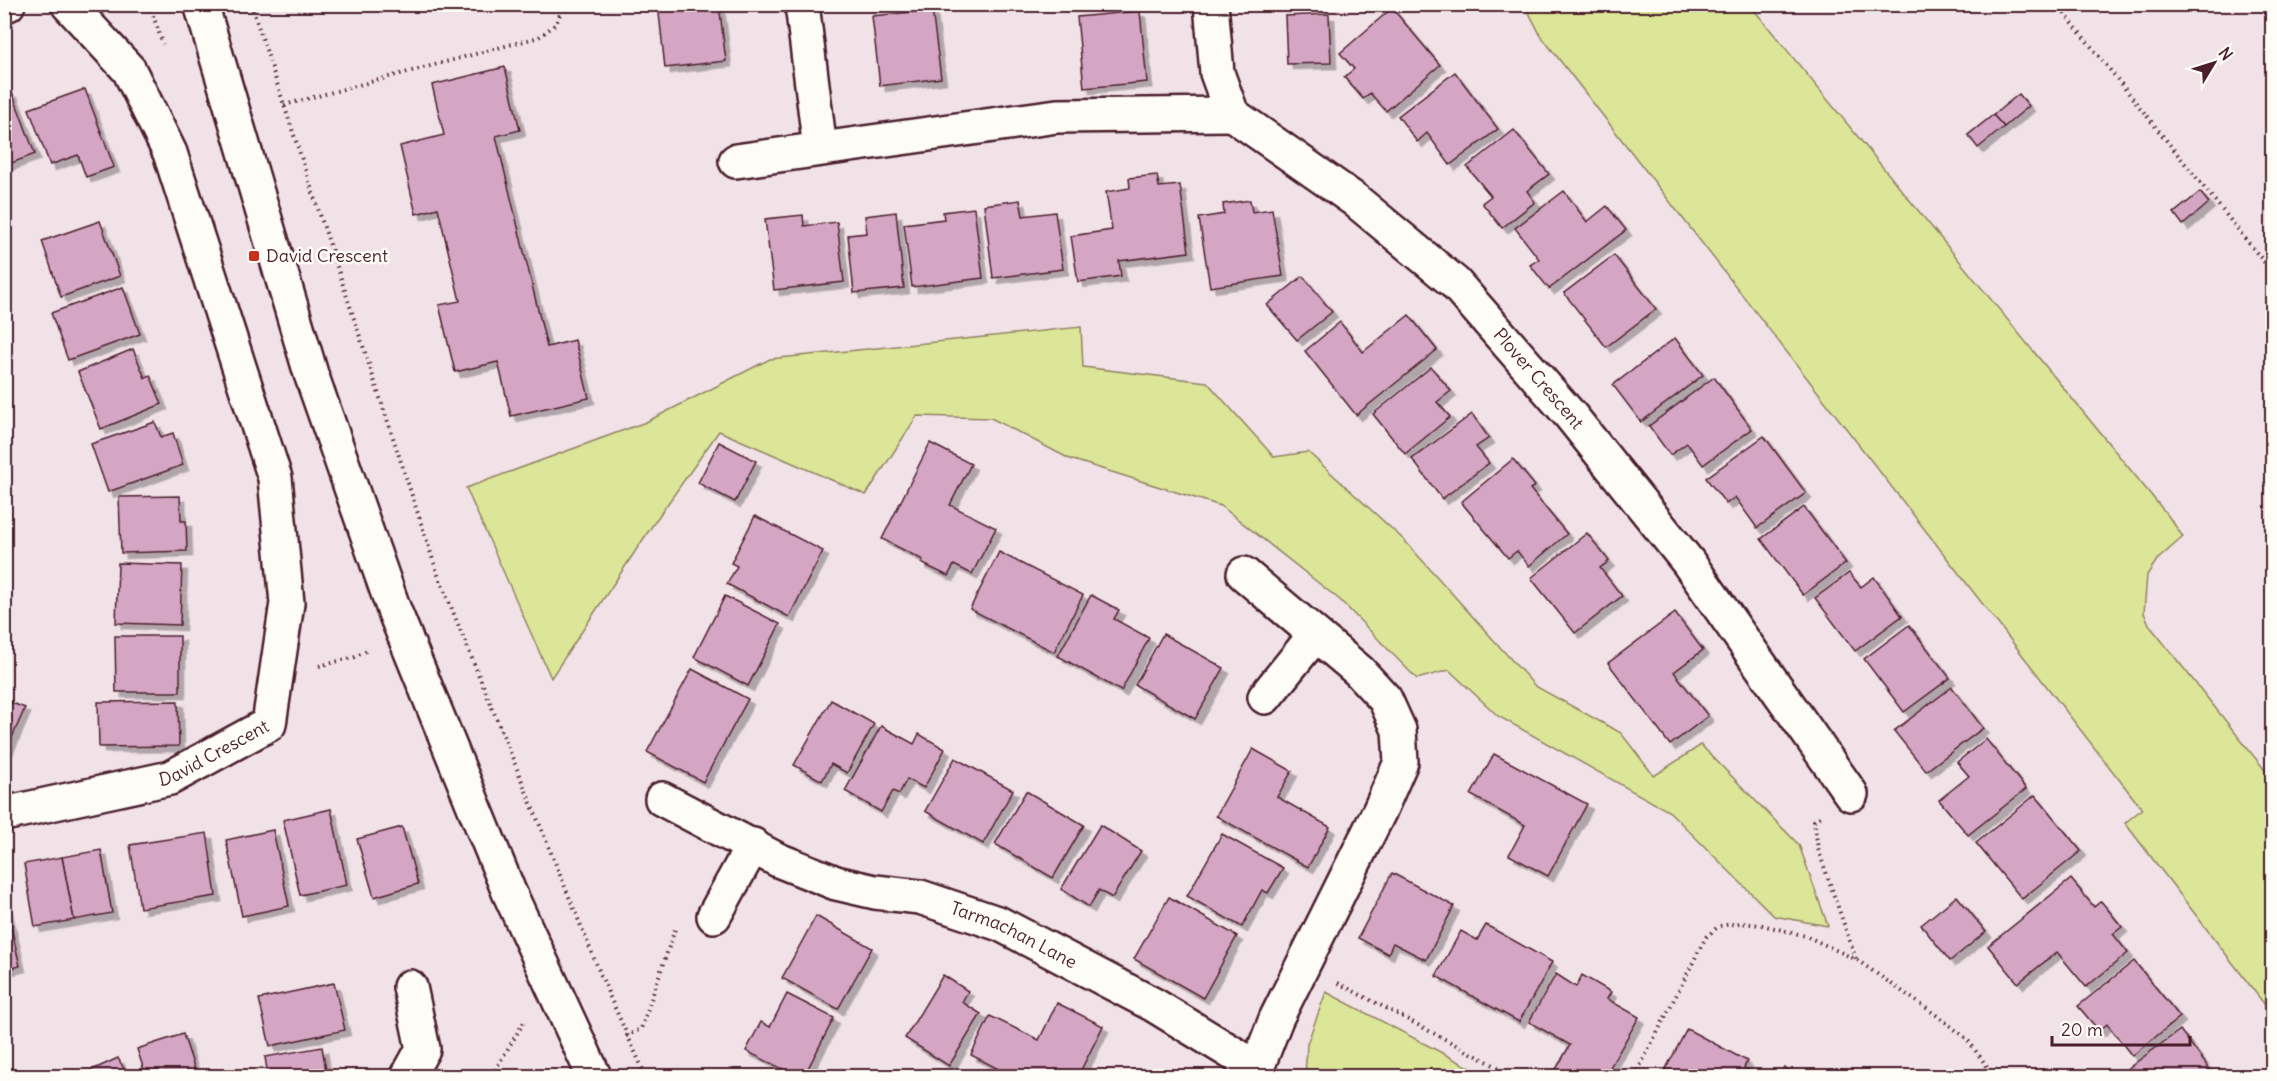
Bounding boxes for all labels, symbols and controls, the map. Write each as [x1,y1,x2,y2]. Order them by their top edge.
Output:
north arrow [2184,33,2244,93]
text: N [2215,43,2237,64]
place label: David Crescent [266,244,388,267]
marker: David Crescent [247,249,261,263]
street label: Plover Crescent [1489,323,1589,434]
street label: David Crescent [157,714,273,791]
street label: Tarmachan Lane [948,896,1081,973]
scale bar [2052,1009,2190,1047]
text: 20 m [2061,1018,2103,1041]

